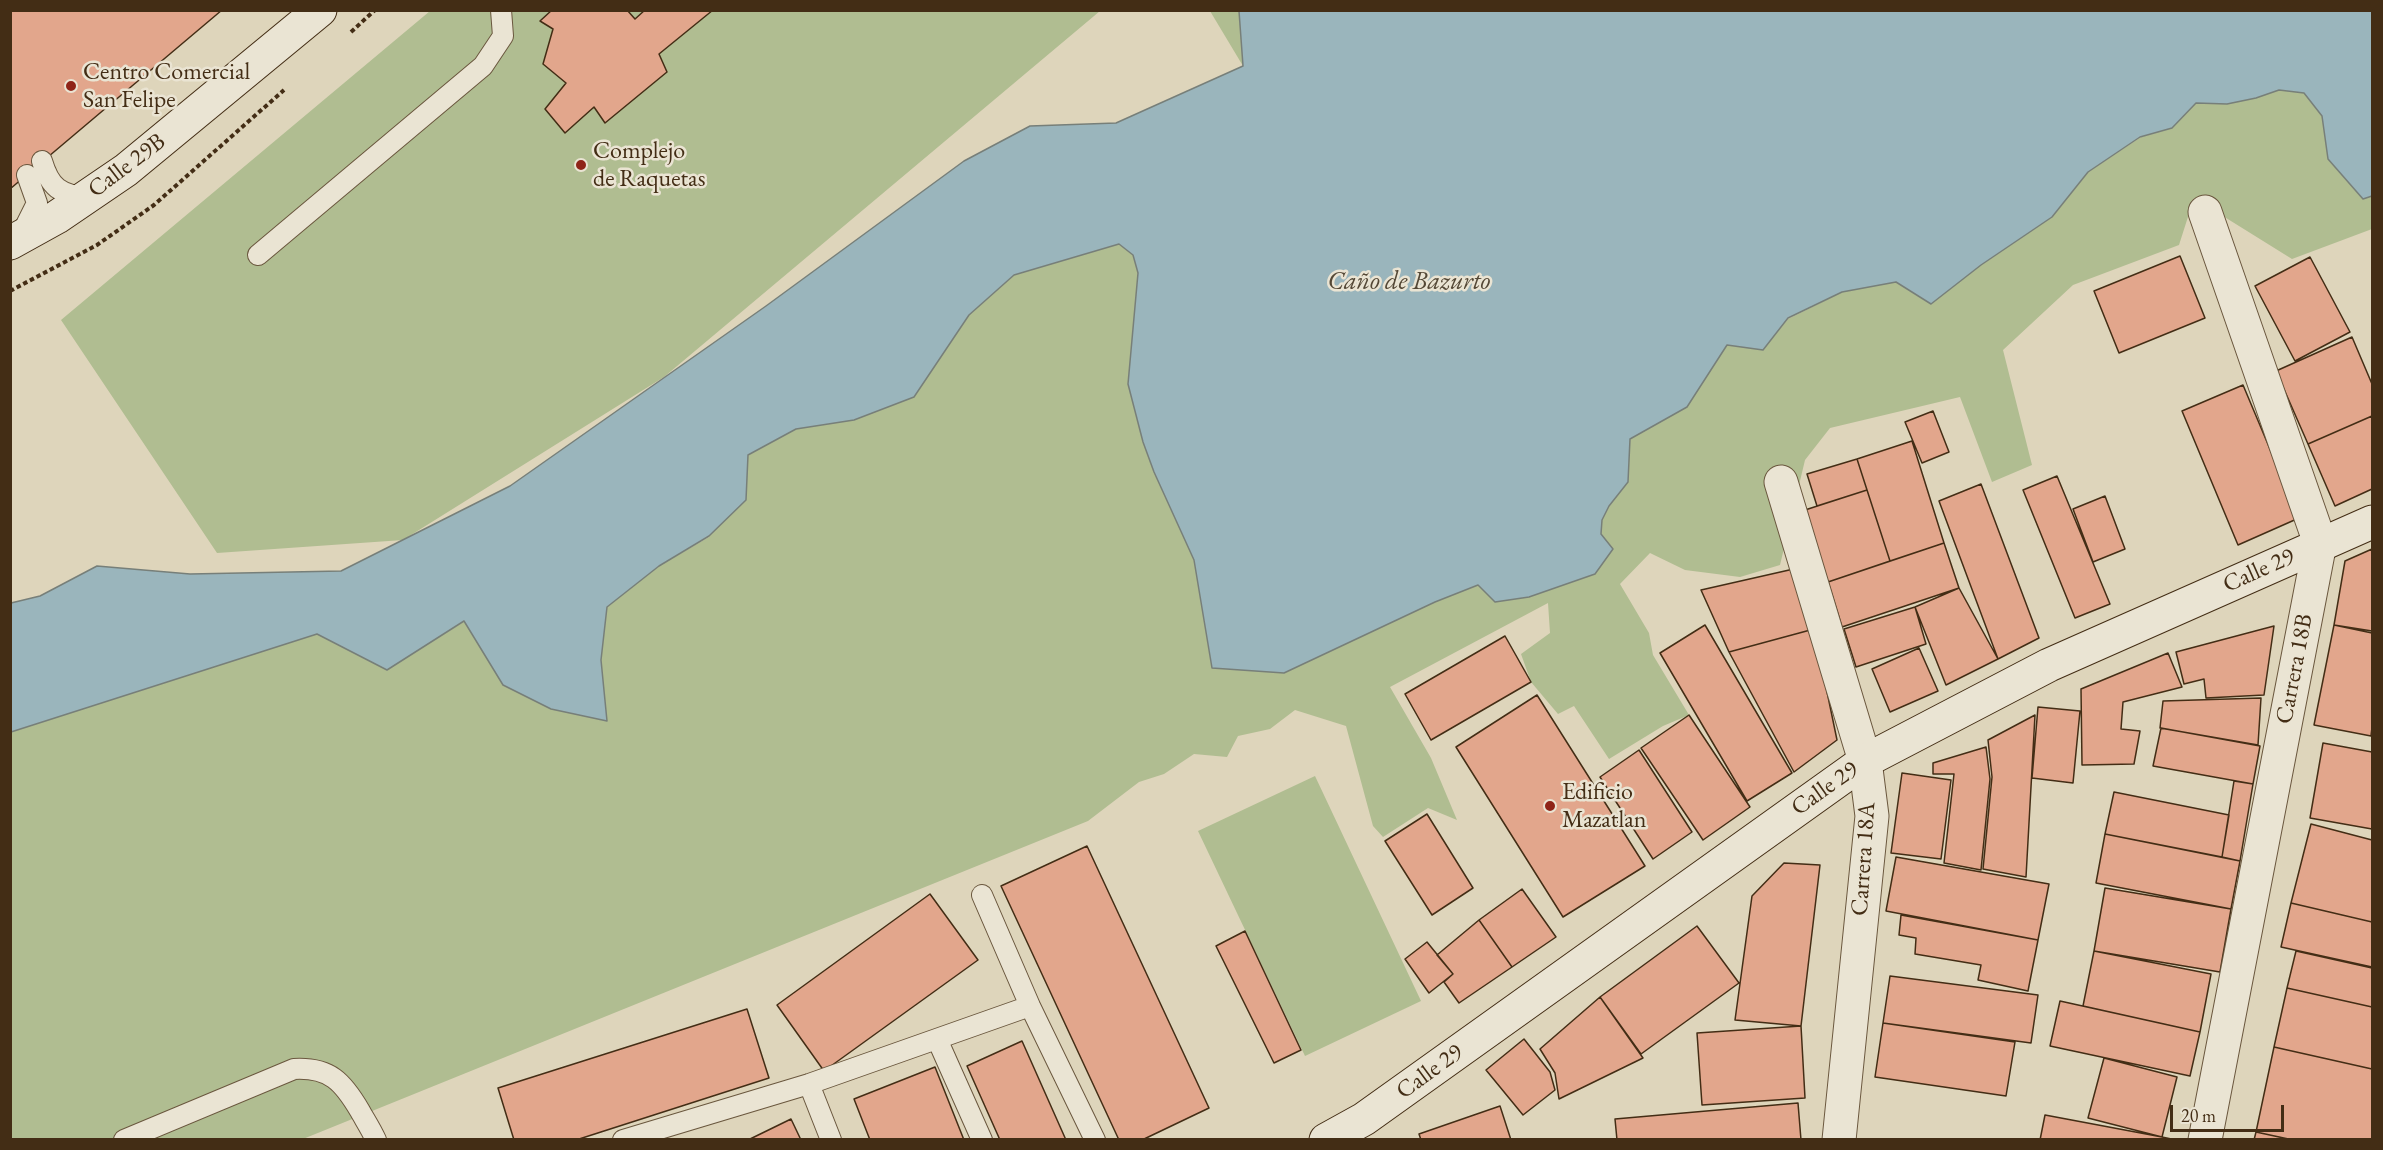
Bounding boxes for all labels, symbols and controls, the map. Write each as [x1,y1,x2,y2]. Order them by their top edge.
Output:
place label: Centro Comercial San Felipe [83,58,250,114]
marker: Centro Comercial San Felipe [64,79,78,93]
street label: Calle 29B [83,128,171,204]
place label: Complejo de Raquetas [593,137,705,193]
marker: Complejo de Raquetas [574,158,588,172]
water label: Caño de Bazurto [1328,266,1490,298]
street label: Calle 29 [2219,543,2299,599]
street label: Carrera 18B [2270,612,2320,726]
street label: Calle 29 [1786,756,1864,822]
place label: Edificio Mazatlan [1562,778,1646,834]
marker: Edificio Mazatlan [1543,799,1557,813]
street label: Carrera 18A [1846,801,1882,917]
street label: Calle 29 [1391,1038,1469,1106]
scale bar [2173,1093,2287,1131]
text: 20 m [2181,1104,2216,1127]

